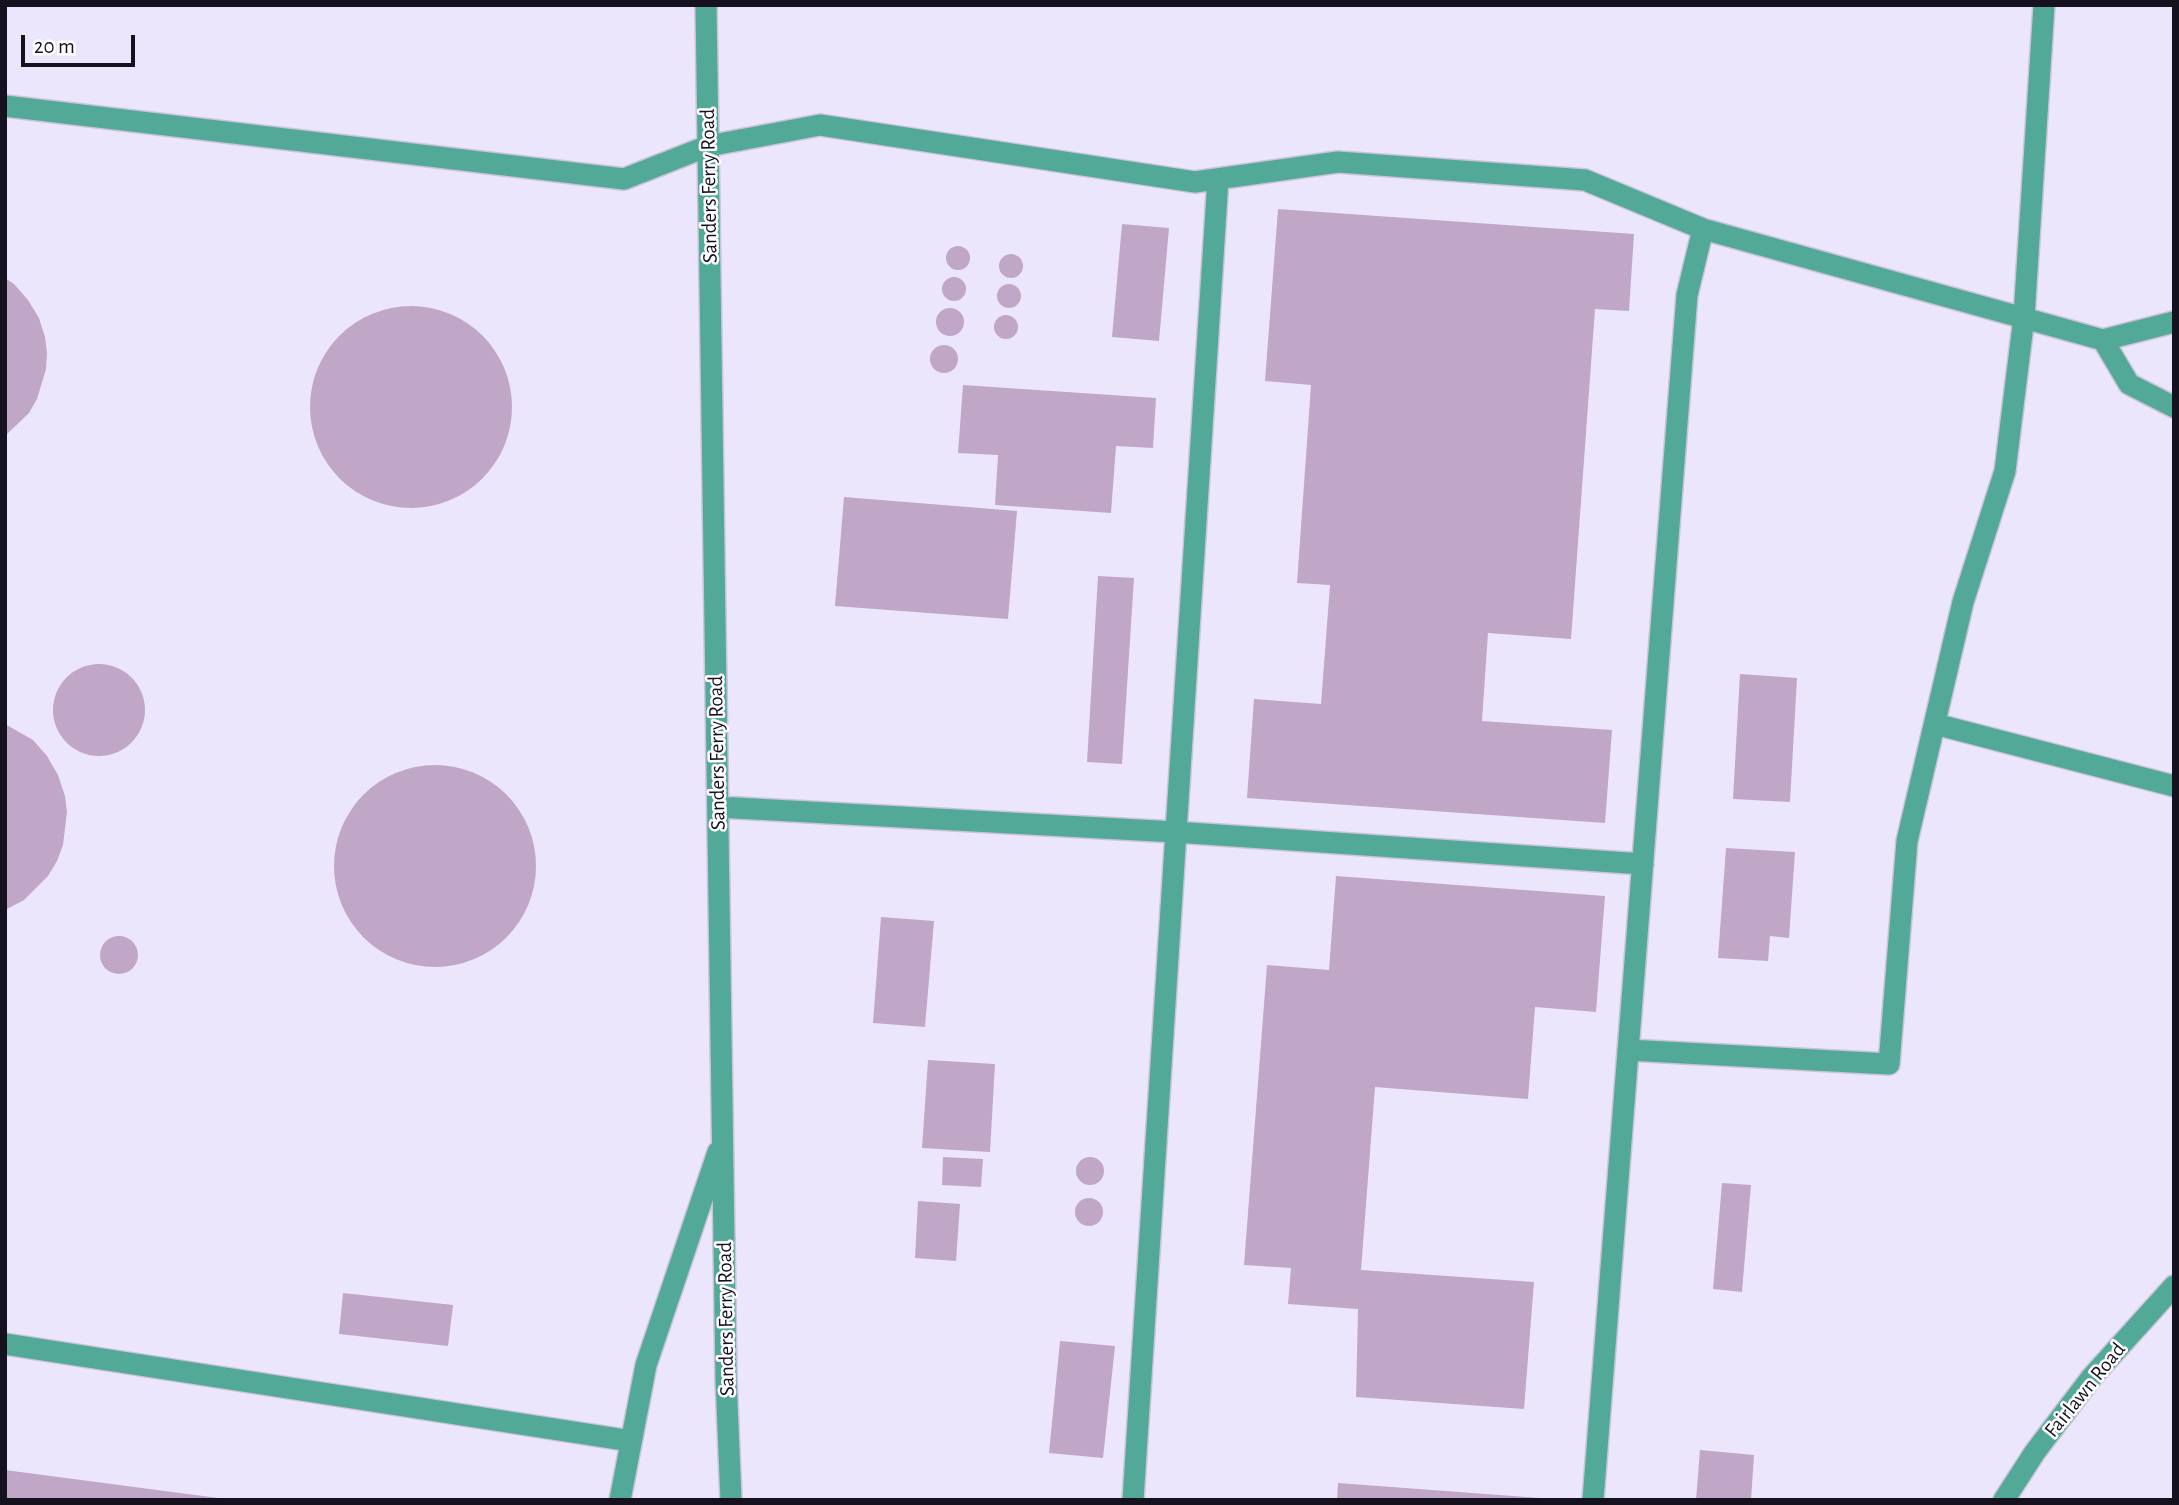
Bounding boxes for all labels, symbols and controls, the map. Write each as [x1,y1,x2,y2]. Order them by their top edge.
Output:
scale bar [24,21,138,65]
text: 20 m [34,36,75,57]
street label: Sanders Ferry Road [695,109,723,263]
street label: Sanders Ferry Road [703,676,731,830]
street label: Sanders Ferry Road [712,1242,740,1396]
street label: Fairlawn Road [2039,1337,2131,1443]

